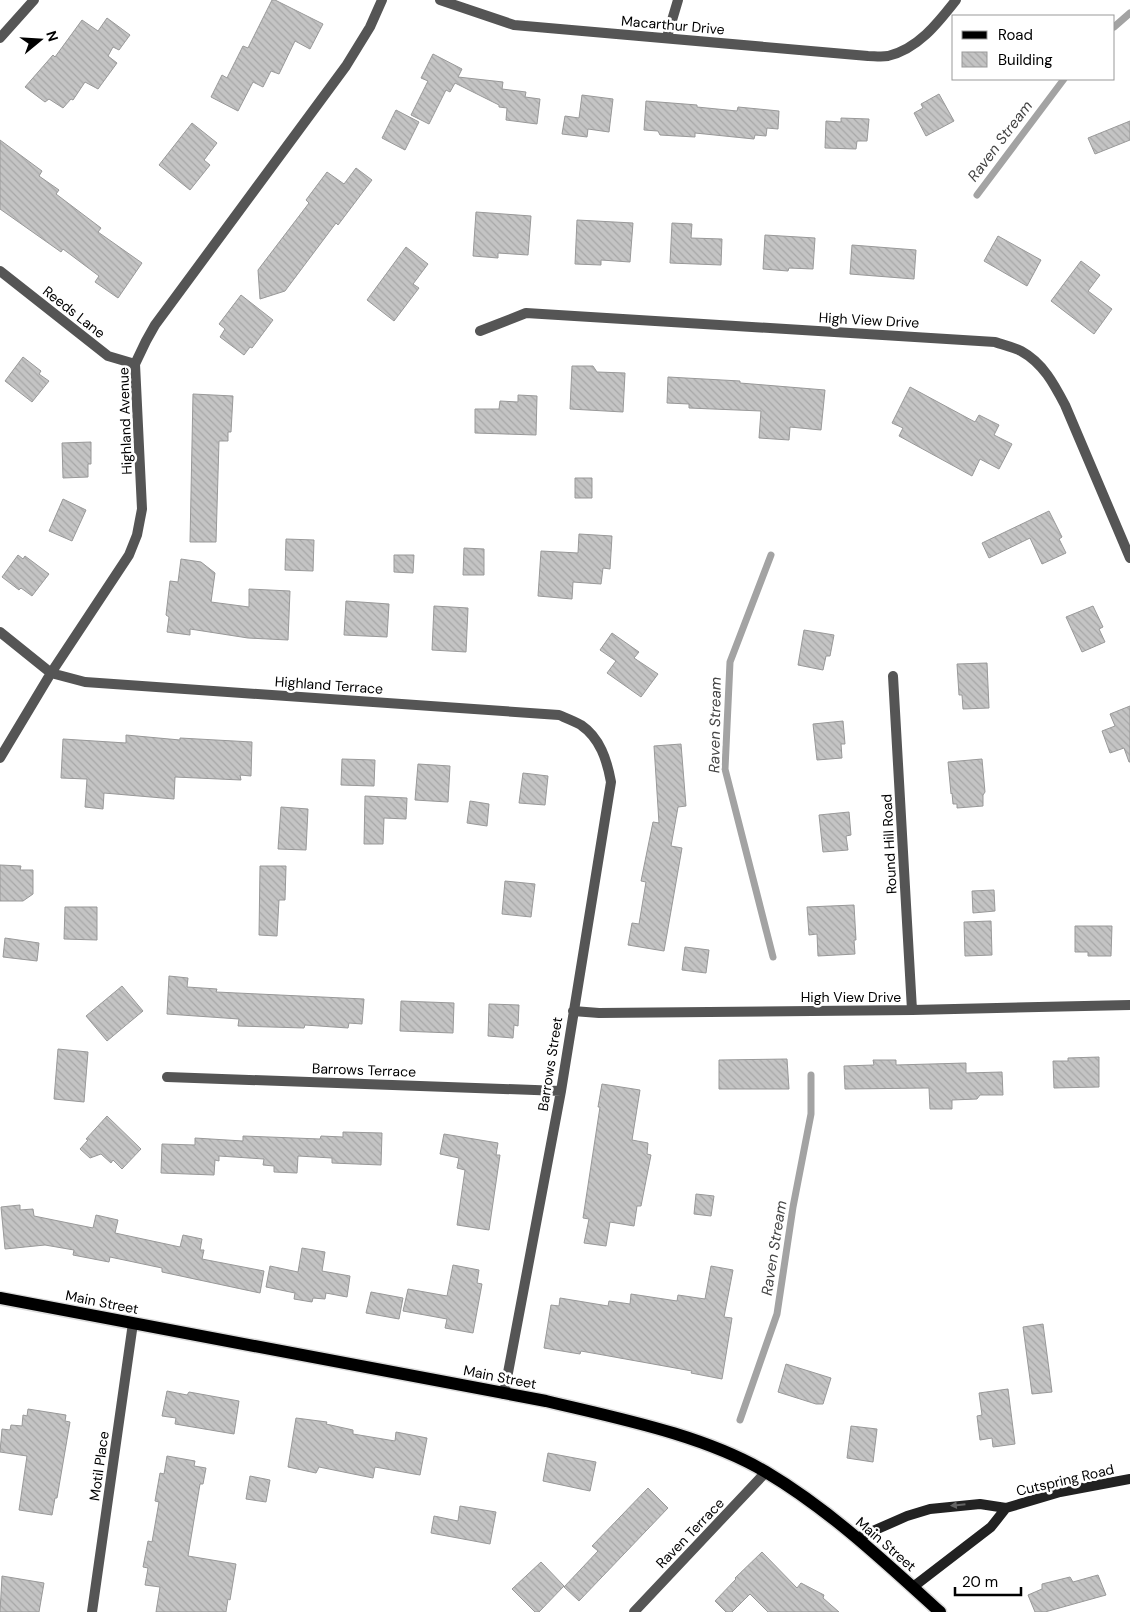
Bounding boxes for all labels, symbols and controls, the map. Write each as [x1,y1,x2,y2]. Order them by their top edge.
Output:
street label: Macarthur Drive [621,12,726,38]
north arrow [15,15,65,65]
legend [952,15,1115,80]
text: Road [998,25,1033,45]
text: N [42,28,63,44]
text: Building [998,50,1053,70]
water label: Raven Stream [963,97,1037,185]
street label: Reeds Lane [39,282,109,342]
street label: High View Drive [818,308,920,332]
street label: Highland Avenue [114,367,136,475]
street label: Highland Terrace [274,672,384,698]
water label: Raven Stream [704,677,726,773]
street label: Round Hill Road [877,793,901,895]
street label: High View Drive [801,988,901,1006]
street label: Barrows Street [534,1016,566,1112]
street label: Barrows Terrace [312,1059,416,1081]
water label: Raven Stream [757,1199,791,1297]
street label: Main Street [64,1286,140,1318]
street label: Main Street [462,1361,538,1393]
street label: Motil Place [85,1430,113,1502]
street label: Cutspring Road [1014,1460,1116,1500]
street label: Raven Terrace [652,1494,728,1572]
one-way arrow [950,1501,966,1509]
street label: Main Street [852,1513,920,1575]
scale bar [955,1564,1021,1596]
text: 20 m [962,1572,998,1592]

